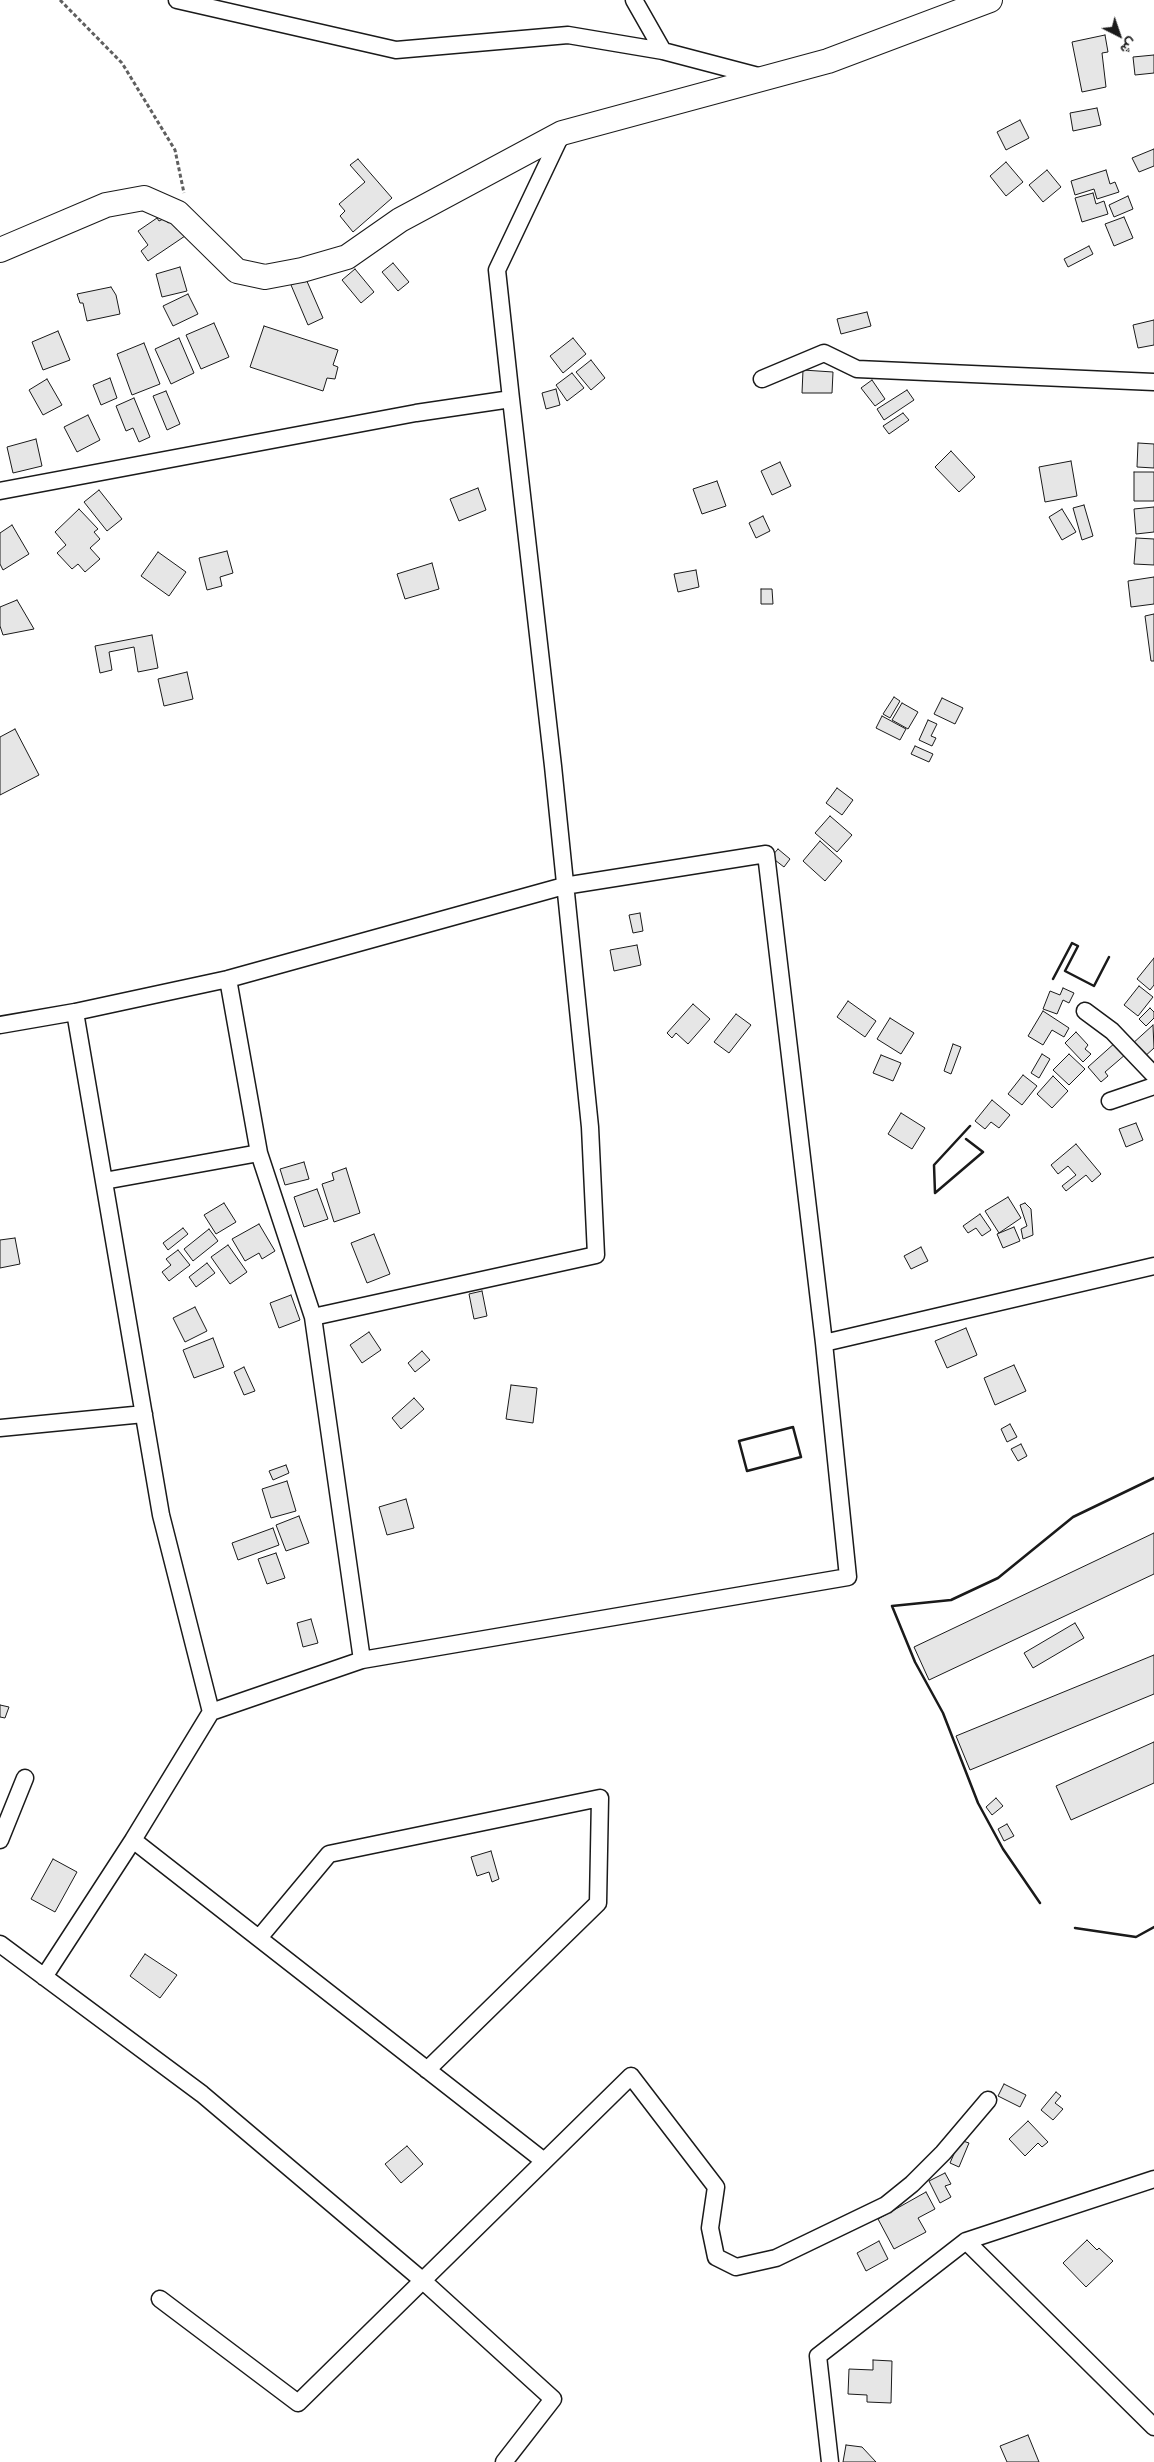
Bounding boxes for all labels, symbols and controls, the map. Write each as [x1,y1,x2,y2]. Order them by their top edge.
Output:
north arrow [1094,10,1144,60]
text: ش [1117,34,1142,59]

